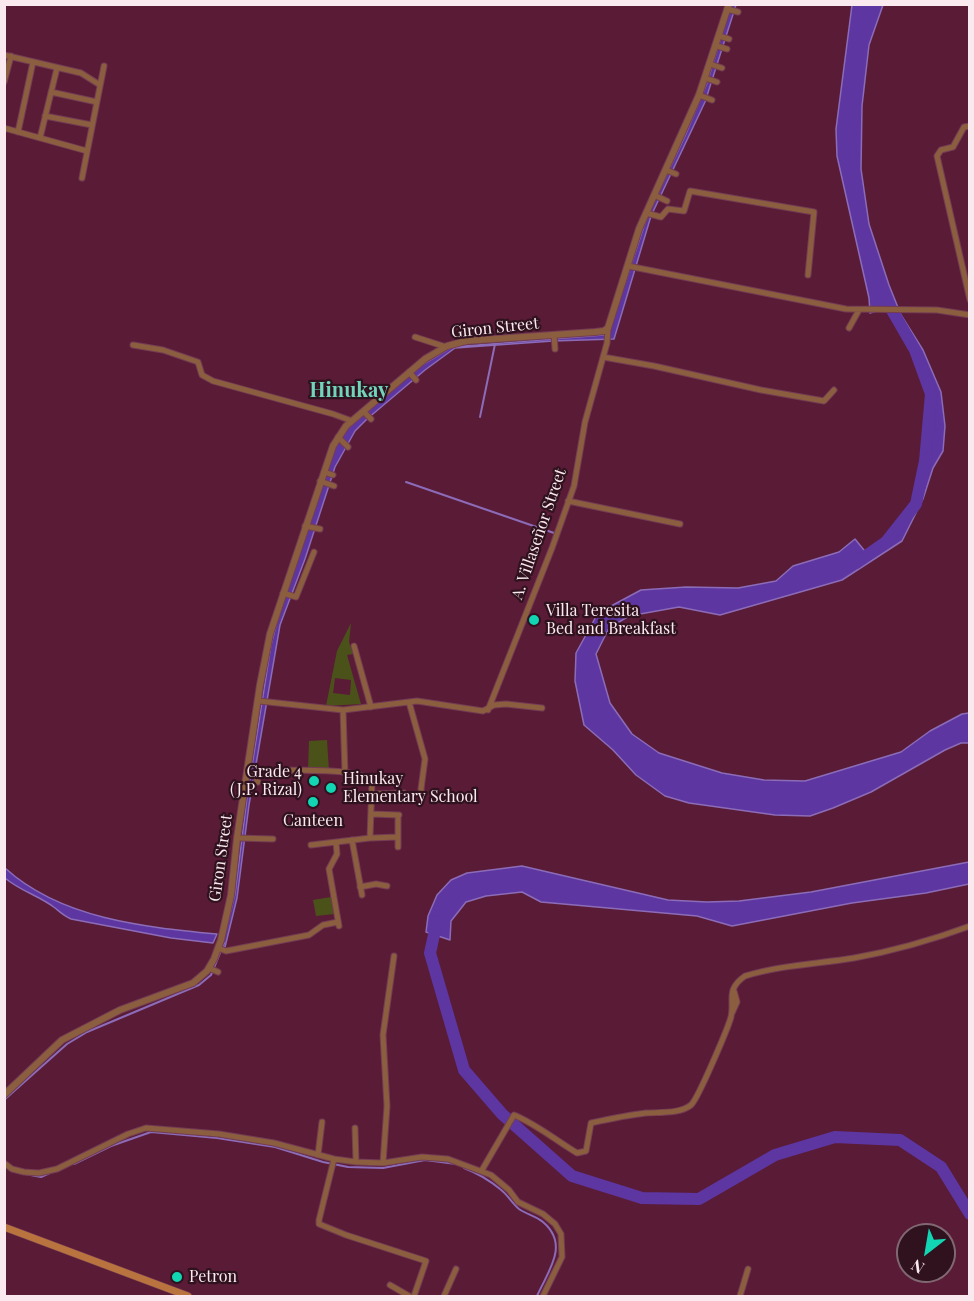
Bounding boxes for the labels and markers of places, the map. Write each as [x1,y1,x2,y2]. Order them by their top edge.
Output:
place label: Villa Teresita Bed and Breakfast [546,601,676,639]
marker: Villa Teresita Bed and Breakfast [527,613,541,627]
place label: Grade 4 (J.P. Rizal) [230,762,302,800]
place label: Hinukay Elementary School [343,769,478,807]
marker: Grade 4 (J.P. Rizal) [307,774,321,788]
marker: Hinukay Elementary School [324,781,338,795]
marker: Canteen [306,795,320,809]
place label: Canteen [283,811,343,831]
place label: Petron [189,1267,237,1287]
marker: Petron [170,1270,184,1284]

